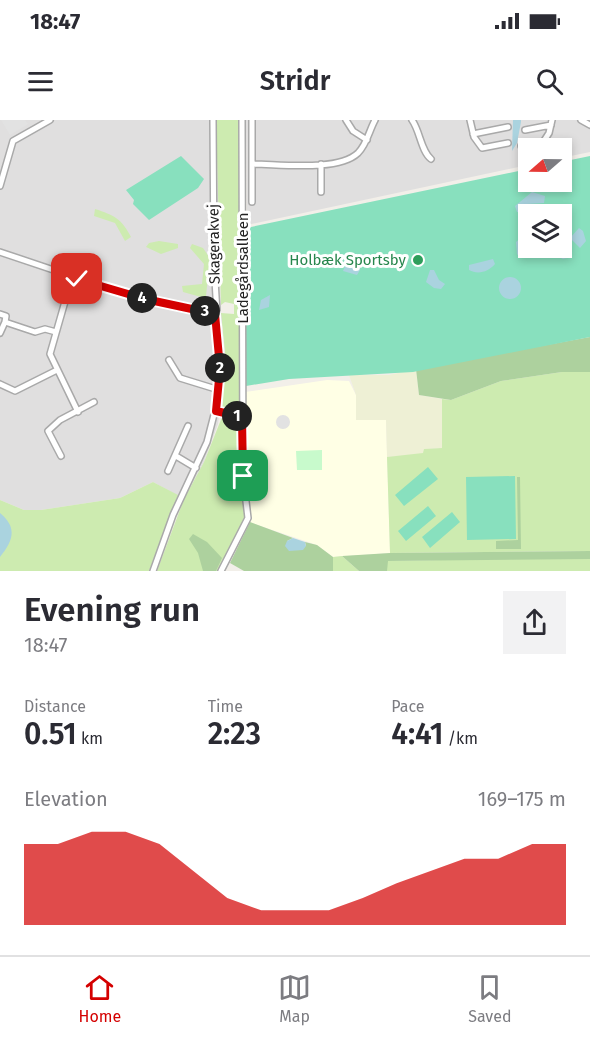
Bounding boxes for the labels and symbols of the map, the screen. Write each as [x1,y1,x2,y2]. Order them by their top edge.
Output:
north arrow [518,138,572,192]
street label: Skagerakvej [204,204,224,284]
street label: Ladegårdsalleen [234,212,252,324]
place label: Holbæk Sportsby [289,251,407,269]
pin [51,253,102,304]
marker: Holbæk Sportsby [411,253,425,267]
pin: 4 [127,283,157,313]
pin: 3 [190,296,220,326]
pin: 2 [205,353,235,383]
pin: 1 [222,401,252,431]
pin [217,450,268,501]

